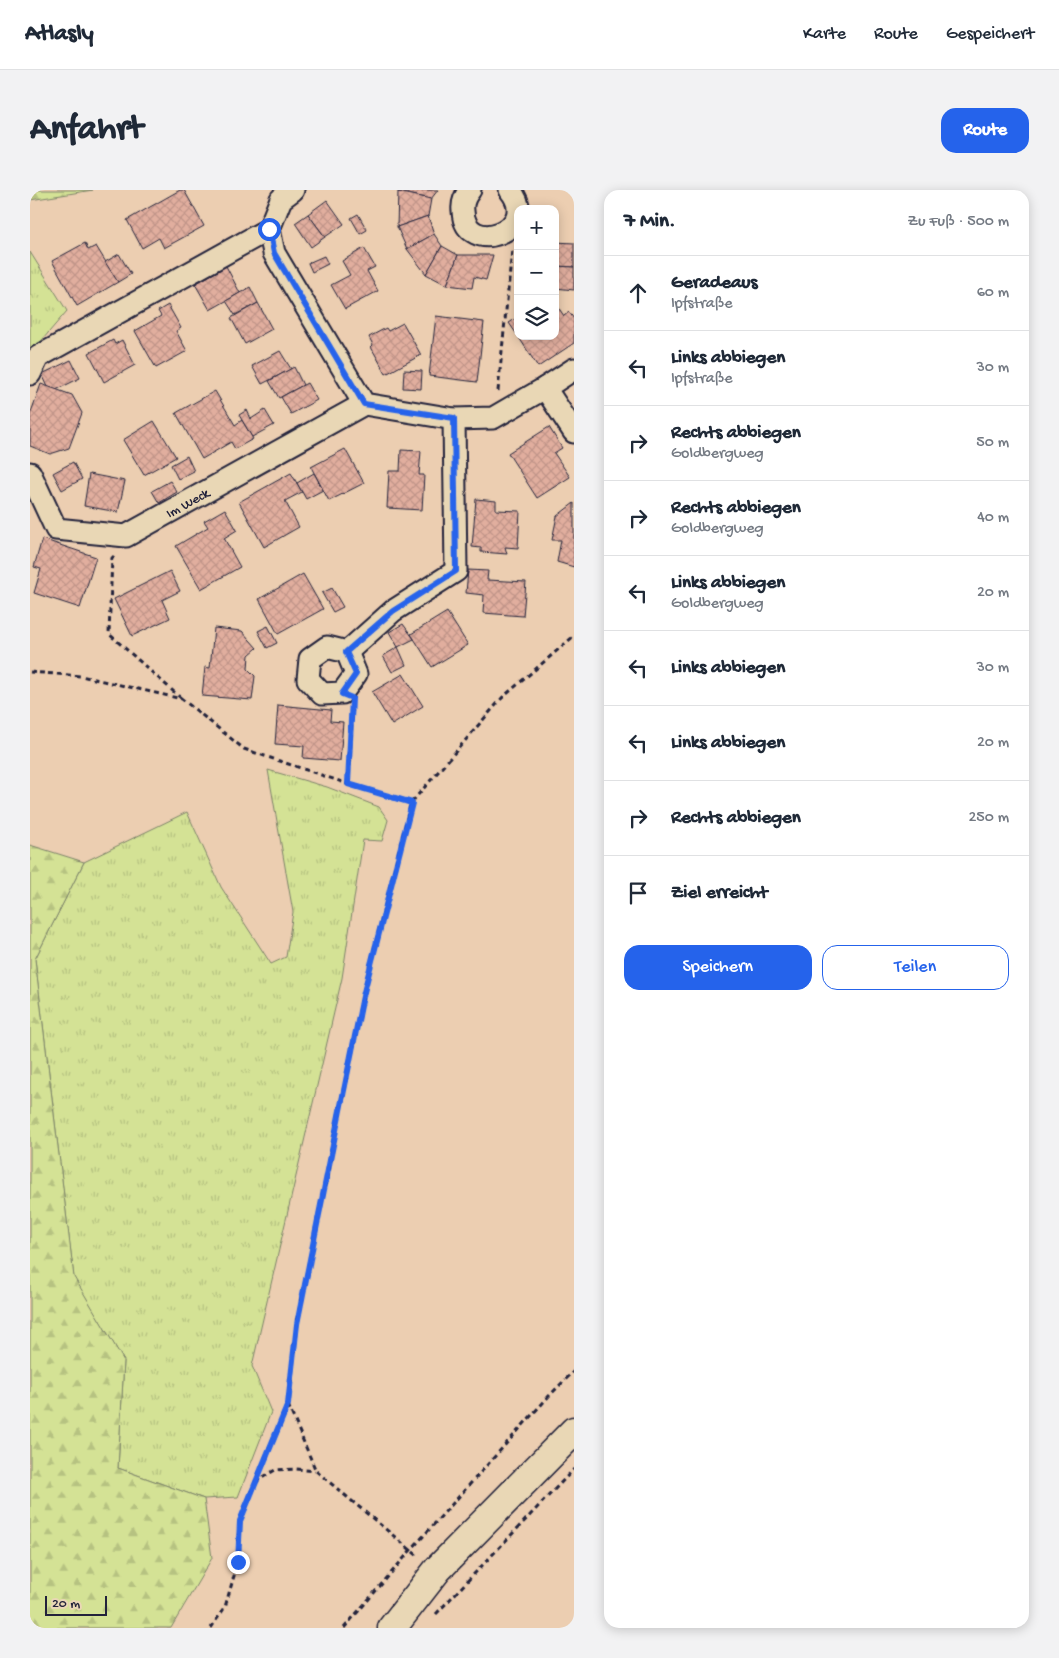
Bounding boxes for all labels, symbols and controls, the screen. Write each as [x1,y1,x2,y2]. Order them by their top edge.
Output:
text: Atlasly [25,20,94,49]
text: Karte [803,24,846,45]
text: Route [874,24,918,45]
text: Gespeichert [946,24,1034,45]
button: Route [941,108,1029,153]
text: Anfahrt [30,110,143,151]
map controls [514,205,559,340]
button: + [514,205,559,250]
text: 7 Min. [624,210,676,235]
text: Zu Fuß · 500 m [908,213,1009,232]
route start [258,218,281,241]
button: − [514,250,559,295]
text: Geradeaus [671,272,757,295]
icon: ahead [624,279,652,307]
text: 60 m [977,284,1009,303]
button: layers [514,295,559,340]
text: Ipfstraße [671,295,733,314]
text: Links abbiegen [671,347,785,370]
icon: left [624,354,652,382]
text: 30 m [976,359,1009,378]
text: Ipfstraße [671,370,733,389]
text: Rechts abbiegen [671,422,801,445]
icon: right [624,429,652,457]
text: 50 m [976,434,1009,453]
text: Goldbergweg [671,445,764,464]
street label: Im Weck [164,485,214,523]
text: Rechts abbiegen [671,497,801,520]
icon: right [624,504,652,532]
text: 40 m [977,509,1009,528]
text: Goldbergweg [671,520,764,539]
text: Links abbiegen [671,572,785,595]
icon: left [624,579,652,607]
text: 20 m [977,584,1009,603]
text: Goldbergweg [671,595,764,614]
icon: left [624,654,652,682]
text: Links abbiegen [671,657,785,680]
text: 30 m [976,659,1009,678]
icon: left [624,729,652,757]
text: Links abbiegen [671,732,785,755]
text: 20 m [977,734,1009,753]
icon: right [624,804,652,832]
text: Rechts abbiegen [671,807,801,830]
text: 250 m [969,809,1009,828]
icon: arrive [624,879,652,907]
text: Ziel erreicht [671,882,768,905]
button: Speichern [624,945,812,990]
button: Teilen [822,945,1009,990]
route end [227,1551,250,1574]
scale bar [45,1593,108,1616]
text: 20 m [52,1596,80,1613]

